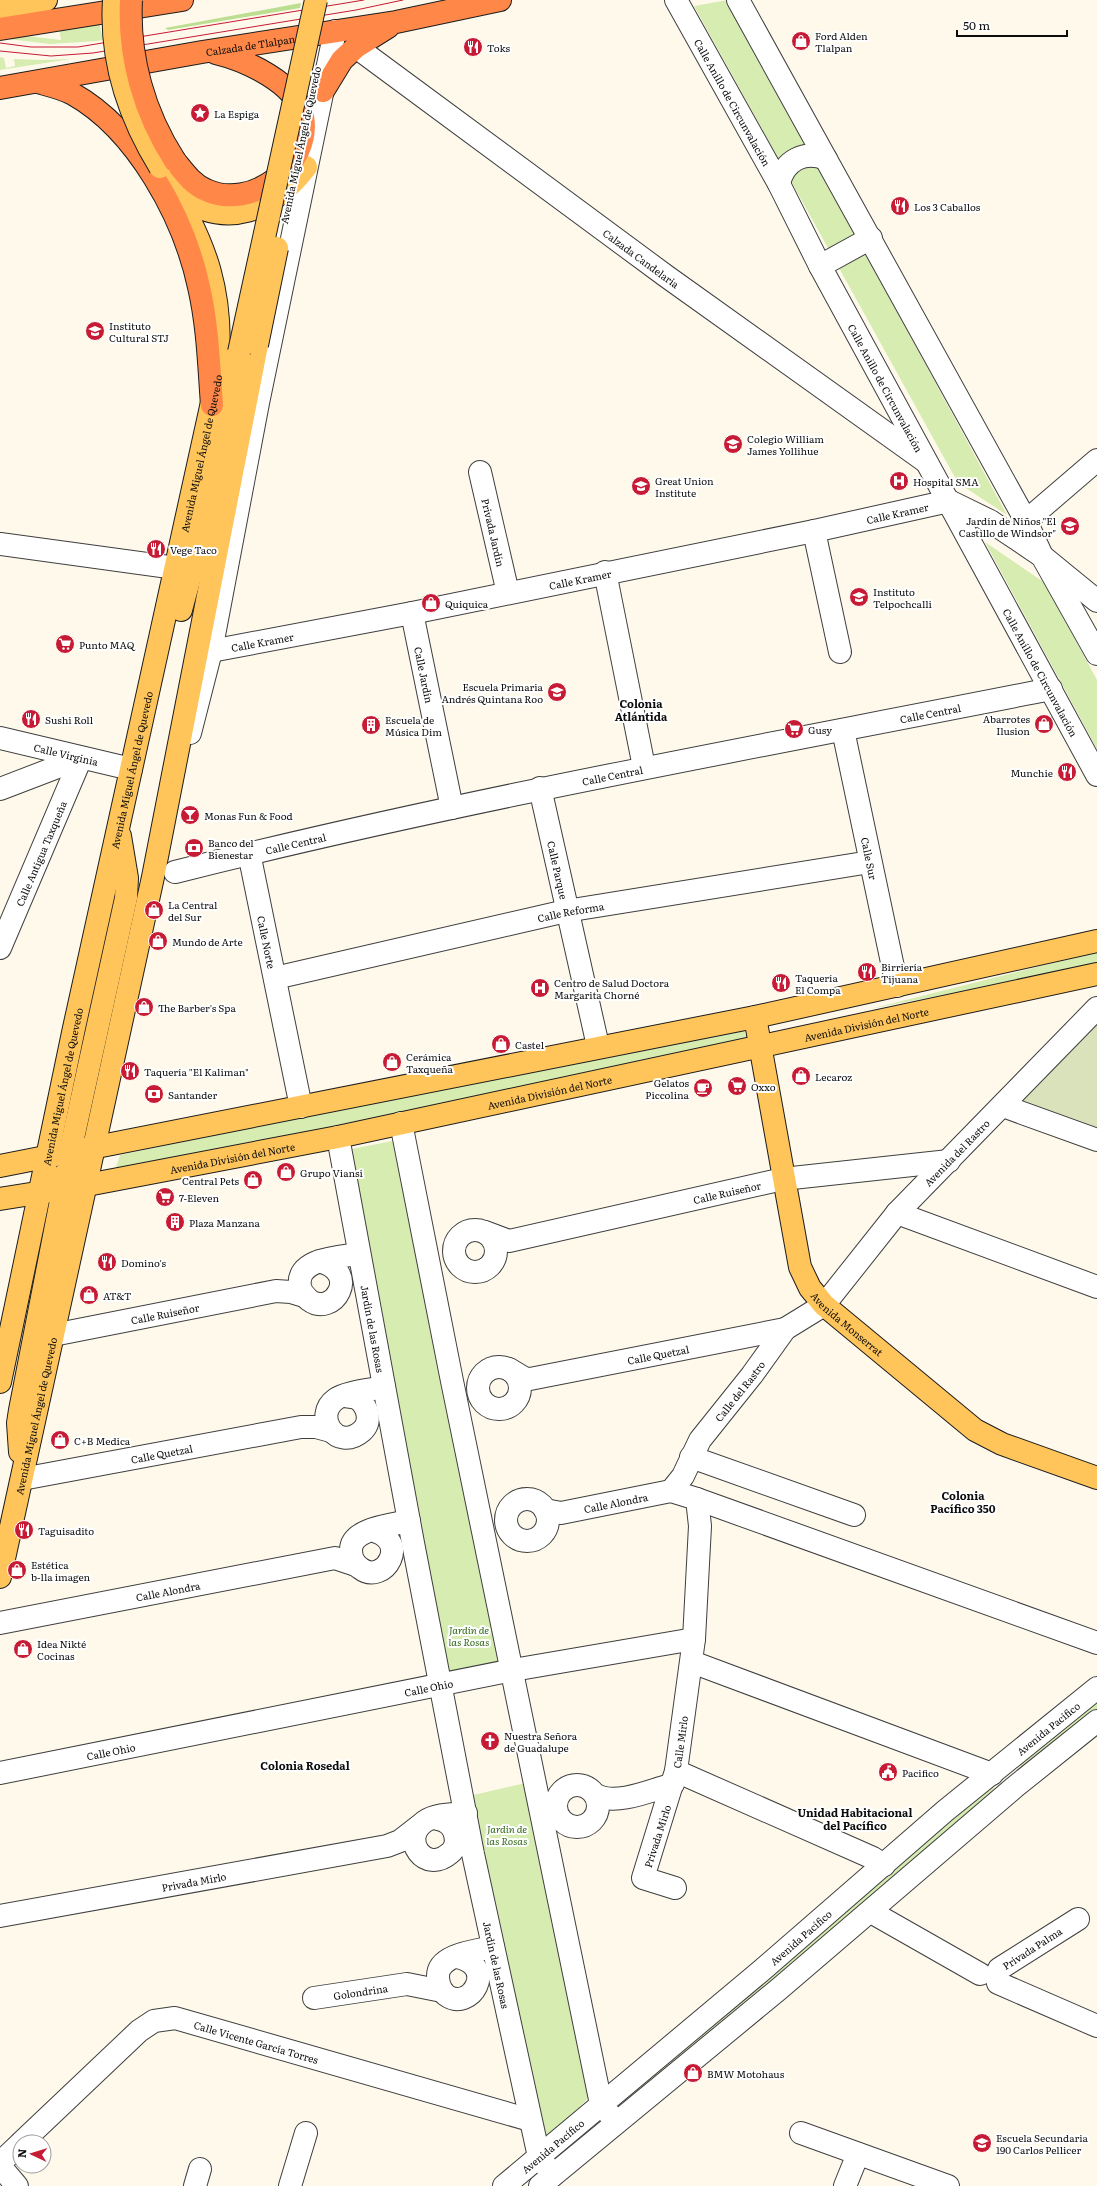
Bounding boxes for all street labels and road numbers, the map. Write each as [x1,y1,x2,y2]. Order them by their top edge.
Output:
street label: Calzada de Tlalpan [205,30,296,59]
street label: Calle Anillo de Circunvalación [691,36,775,169]
street label: Avenida Miguel Ángel de Quevedo [276,65,324,225]
street label: Calzada Candelaria [600,225,683,291]
street label: Calle Anillo de Circunvalación [845,321,927,455]
street label: Avenida Miguel Ángel de Quevedo [176,374,225,534]
street label: Privada Jardín [479,497,509,568]
street label: Calle Kramer [865,498,930,527]
street label: Calle Kramer [548,565,613,592]
street label: Calle Anillo de Circunvalación [1000,605,1082,739]
street label: Calle Kramer [230,628,295,655]
street label: Calle Jardín [412,645,438,705]
street label: Avenida Miguel Ángel de Quevedo [106,690,156,850]
street label: Calle Central [898,699,963,726]
street label: Calle Virginia [32,739,100,769]
street label: Calle Central [580,761,645,788]
street label: Calle Antigua Taxqueña [11,798,70,908]
street label: Calle Central [264,828,328,857]
street label: Calle Sur [858,836,882,881]
street label: Calle Parque [545,839,572,901]
street label: Calle Reforma [536,897,606,925]
street label: Calle Norte [255,914,280,970]
street label: Avenida División del Norte [803,1003,930,1044]
street label: Avenida Miguel Ángel de Quevedo [38,1006,86,1167]
street label: Avenida División del Norte [486,1071,613,1112]
street label: Avenida del Rastro [920,1115,993,1189]
street label: Avenida División del Norte [169,1138,296,1177]
street label: Calle Ruiseñor [691,1177,763,1207]
street label: Jardín de las Rosas [358,1284,389,1374]
street label: Avenida Monserrat [808,1288,887,1359]
street label: Calle Ruiseñor [129,1299,201,1327]
street label: Avenida Miguel Ángel de Quevedo [11,1335,60,1496]
street label: Calle Quetzal [626,1340,691,1367]
street label: Calle del Rastro [710,1357,768,1424]
street label: Calle Quetzal [129,1440,194,1466]
street label: Calle Alondra [582,1488,650,1516]
street label: Calle Alondra [134,1577,202,1604]
street label: Calle Ohio [403,1675,454,1699]
street label: Avenida Pacífico [1013,1698,1083,1758]
street label: Calle Mirlo [669,1715,691,1769]
street label: Calle Ohio [85,1739,137,1763]
street label: Privada Mirlo [640,1803,674,1869]
street label: Privada Mirlo [160,1868,227,1894]
street label: Avenida Pacífico [766,1906,835,1968]
street label: Jardín de las Rosas [480,1920,514,2010]
street label: Privada Palma [999,1923,1065,1973]
street label: Golondrina [332,1979,389,2003]
street label: Calle Vicente García Torres [192,2016,321,2066]
street label: Avenida Pacífico [518,2115,587,2176]

